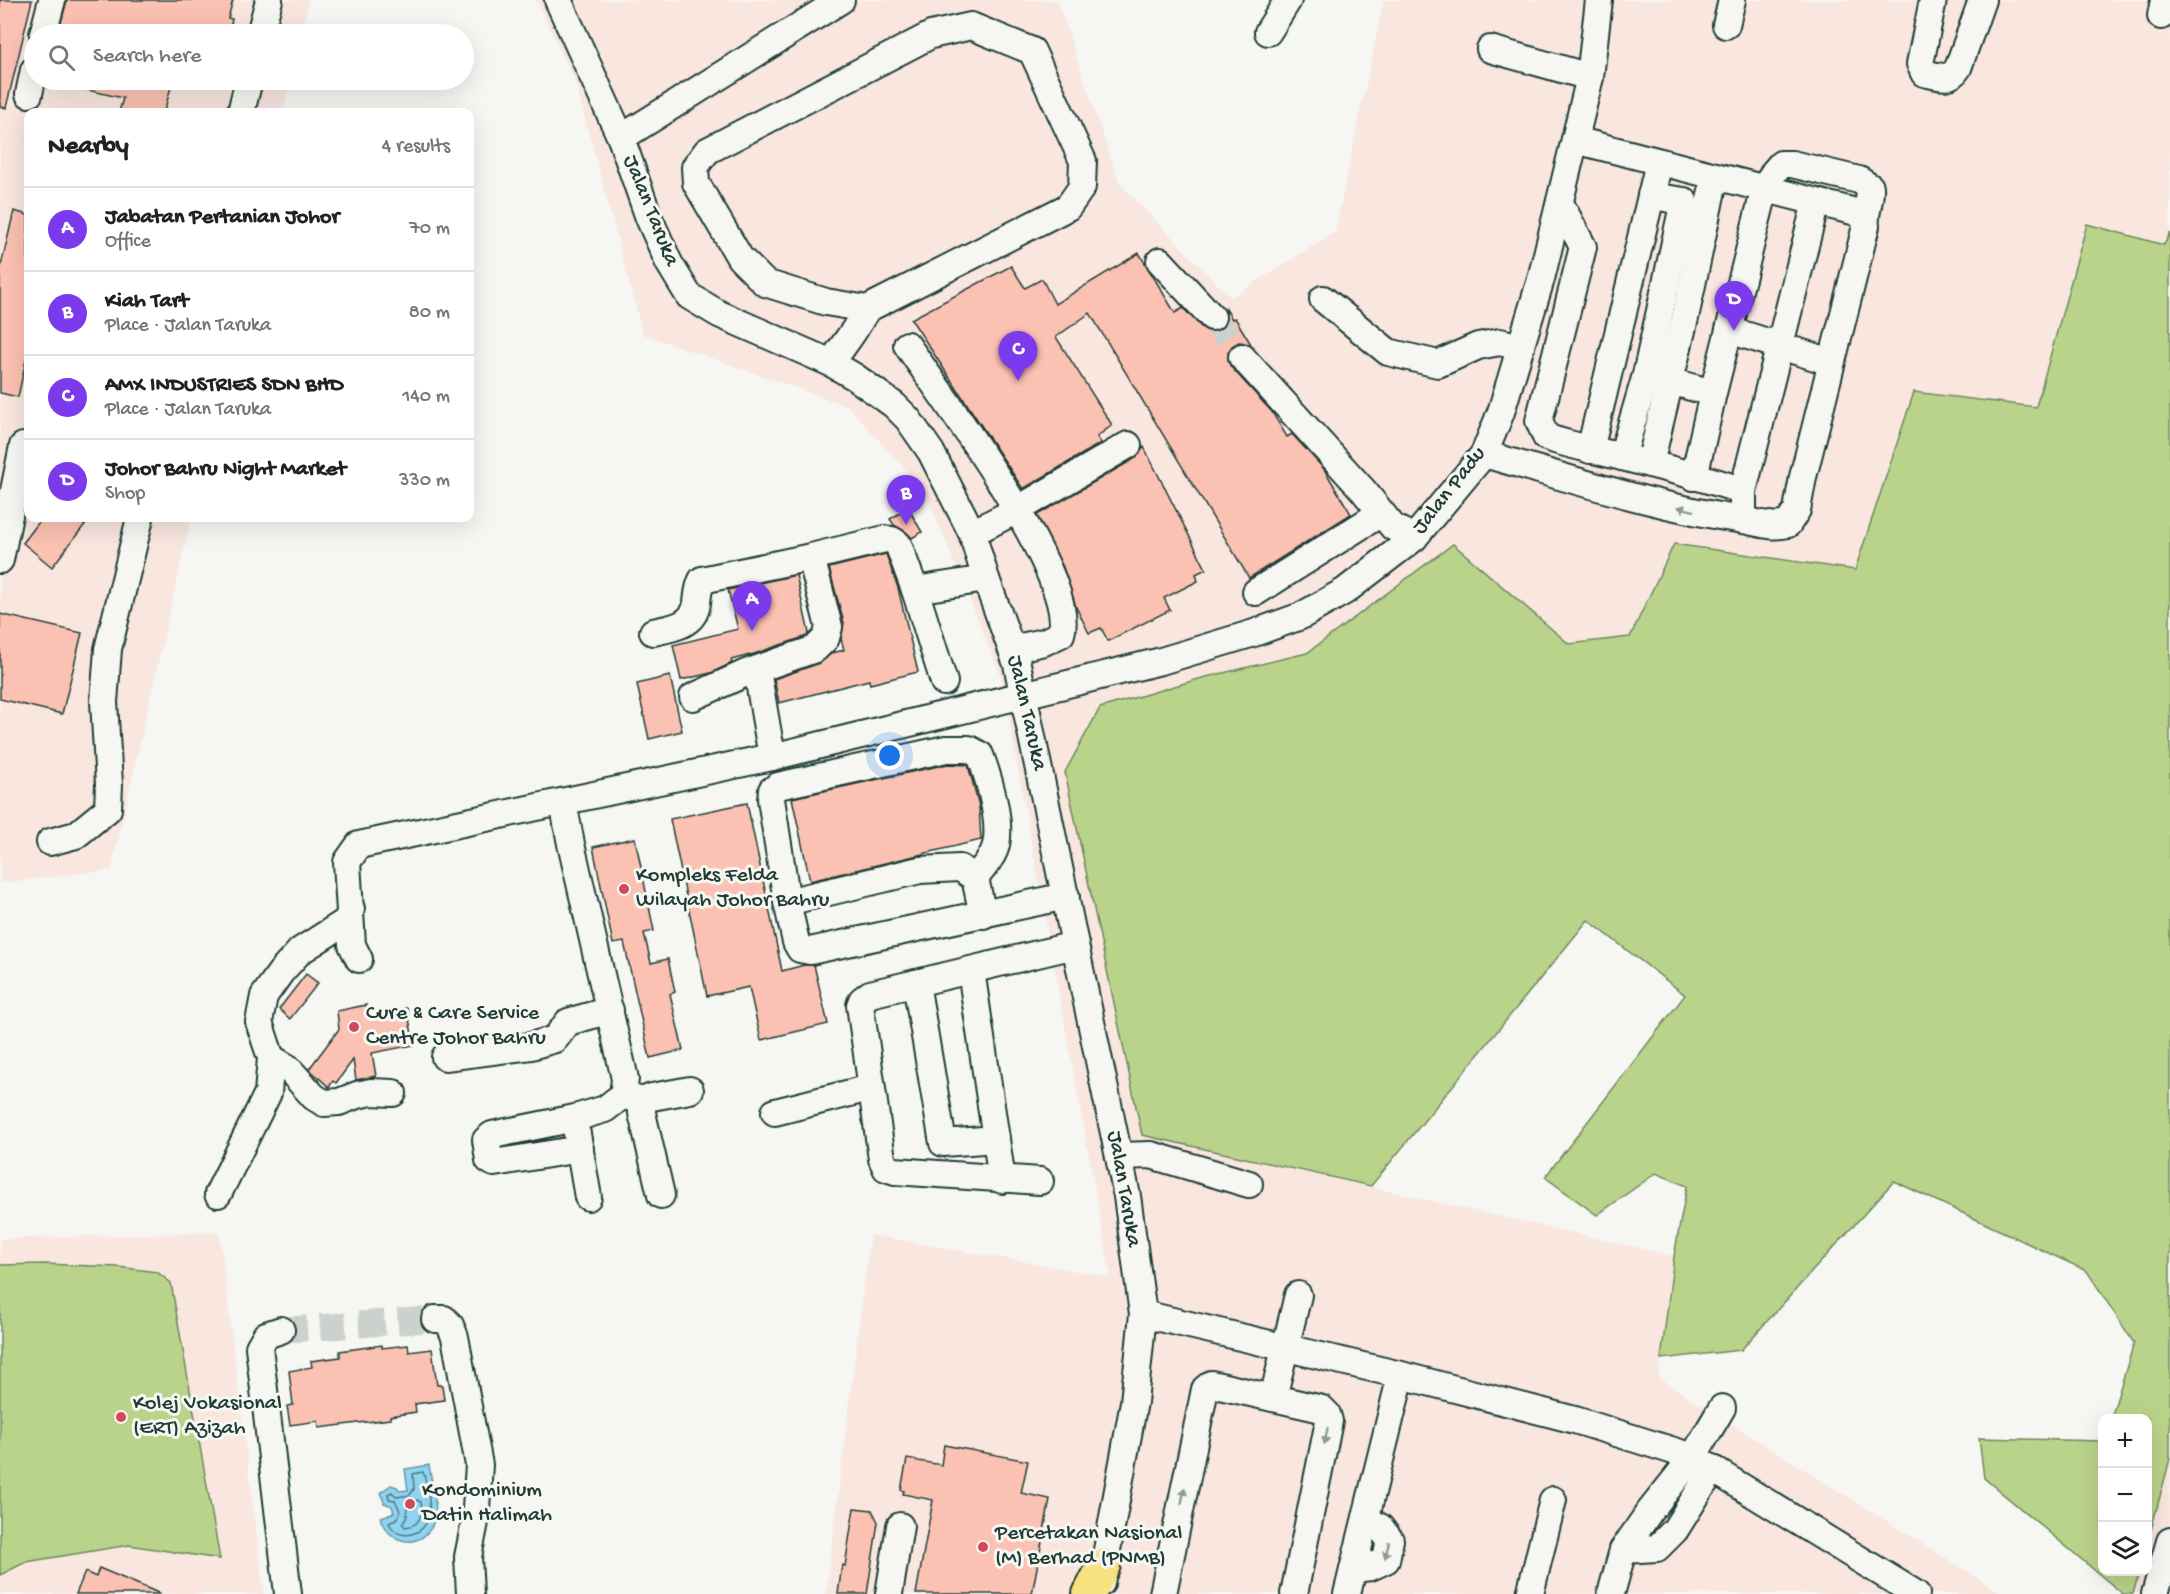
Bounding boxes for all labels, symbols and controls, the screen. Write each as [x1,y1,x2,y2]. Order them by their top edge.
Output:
search box [24,24,474,90]
icon: search [45,41,78,74]
text: Search here [93,44,201,70]
text: Nearby [48,132,129,163]
text: 4 results [382,136,450,159]
street label: Jalan Taruka [616,152,684,271]
text: Jabatan Pertanian Johor [105,205,339,231]
text: A [62,218,73,241]
text: 70 m [409,218,450,241]
text: Office [105,231,151,254]
pin: D [1714,282,1754,331]
text: Kiah Tart [105,289,189,315]
text: B [62,302,73,325]
text: 80 m [409,302,450,325]
text: Place · Jalan Taruka [105,315,271,338]
pin: C [998,332,1038,381]
text: AMX INDUSTRIES SDN BHD [105,373,344,399]
text: C [62,386,73,409]
text: 140 m [402,386,450,409]
text: Place · Jalan Taruka [105,399,271,422]
street label: Jalan Padu [1408,442,1492,540]
text: Johor Bahru Night Market [105,457,346,483]
text: D [61,470,74,493]
text: 330 m [399,470,450,493]
pin: B [886,476,926,525]
text: Shop [105,483,145,506]
one-way arrow [1677,503,1695,513]
pin: A [732,582,771,631]
street label: Jalan Taruka [1000,653,1052,774]
your location [875,741,904,770]
place label: Kompleks Felda Wilayah Johor Bahru [636,863,829,914]
marker: Kompleks Felda Wilayah Johor Bahru [617,882,631,896]
place label: Cure & Care Service Centre Johor Bahru [366,1001,546,1052]
marker: Cure & Care Service Centre Johor Bahru [347,1020,361,1034]
street label: Jalan Taruka [1100,1129,1146,1250]
place label: Kolej Vokasional (ERT) Azizah [133,1391,282,1442]
marker: Kolej Vokasional (ERT) Azizah [114,1410,128,1424]
map controls [2098,1414,2152,1576]
button: + [2098,1414,2152,1468]
one-way arrow [1321,1427,1330,1446]
button: − [2098,1468,2152,1522]
place label: Kondominium Datin Halimah [420,1478,552,1529]
one-way arrow [1179,1486,1188,1505]
marker: Kondominium Datin Halimah [403,1497,417,1511]
place label: Percetakan Nasional (M) Berhad (PNMB) [994,1521,1183,1572]
button: layers [2098,1522,2152,1576]
marker: Percetakan Nasional (M) Berhad (PNMB) [976,1540,990,1554]
one-way arrow [1382,1541,1392,1559]

